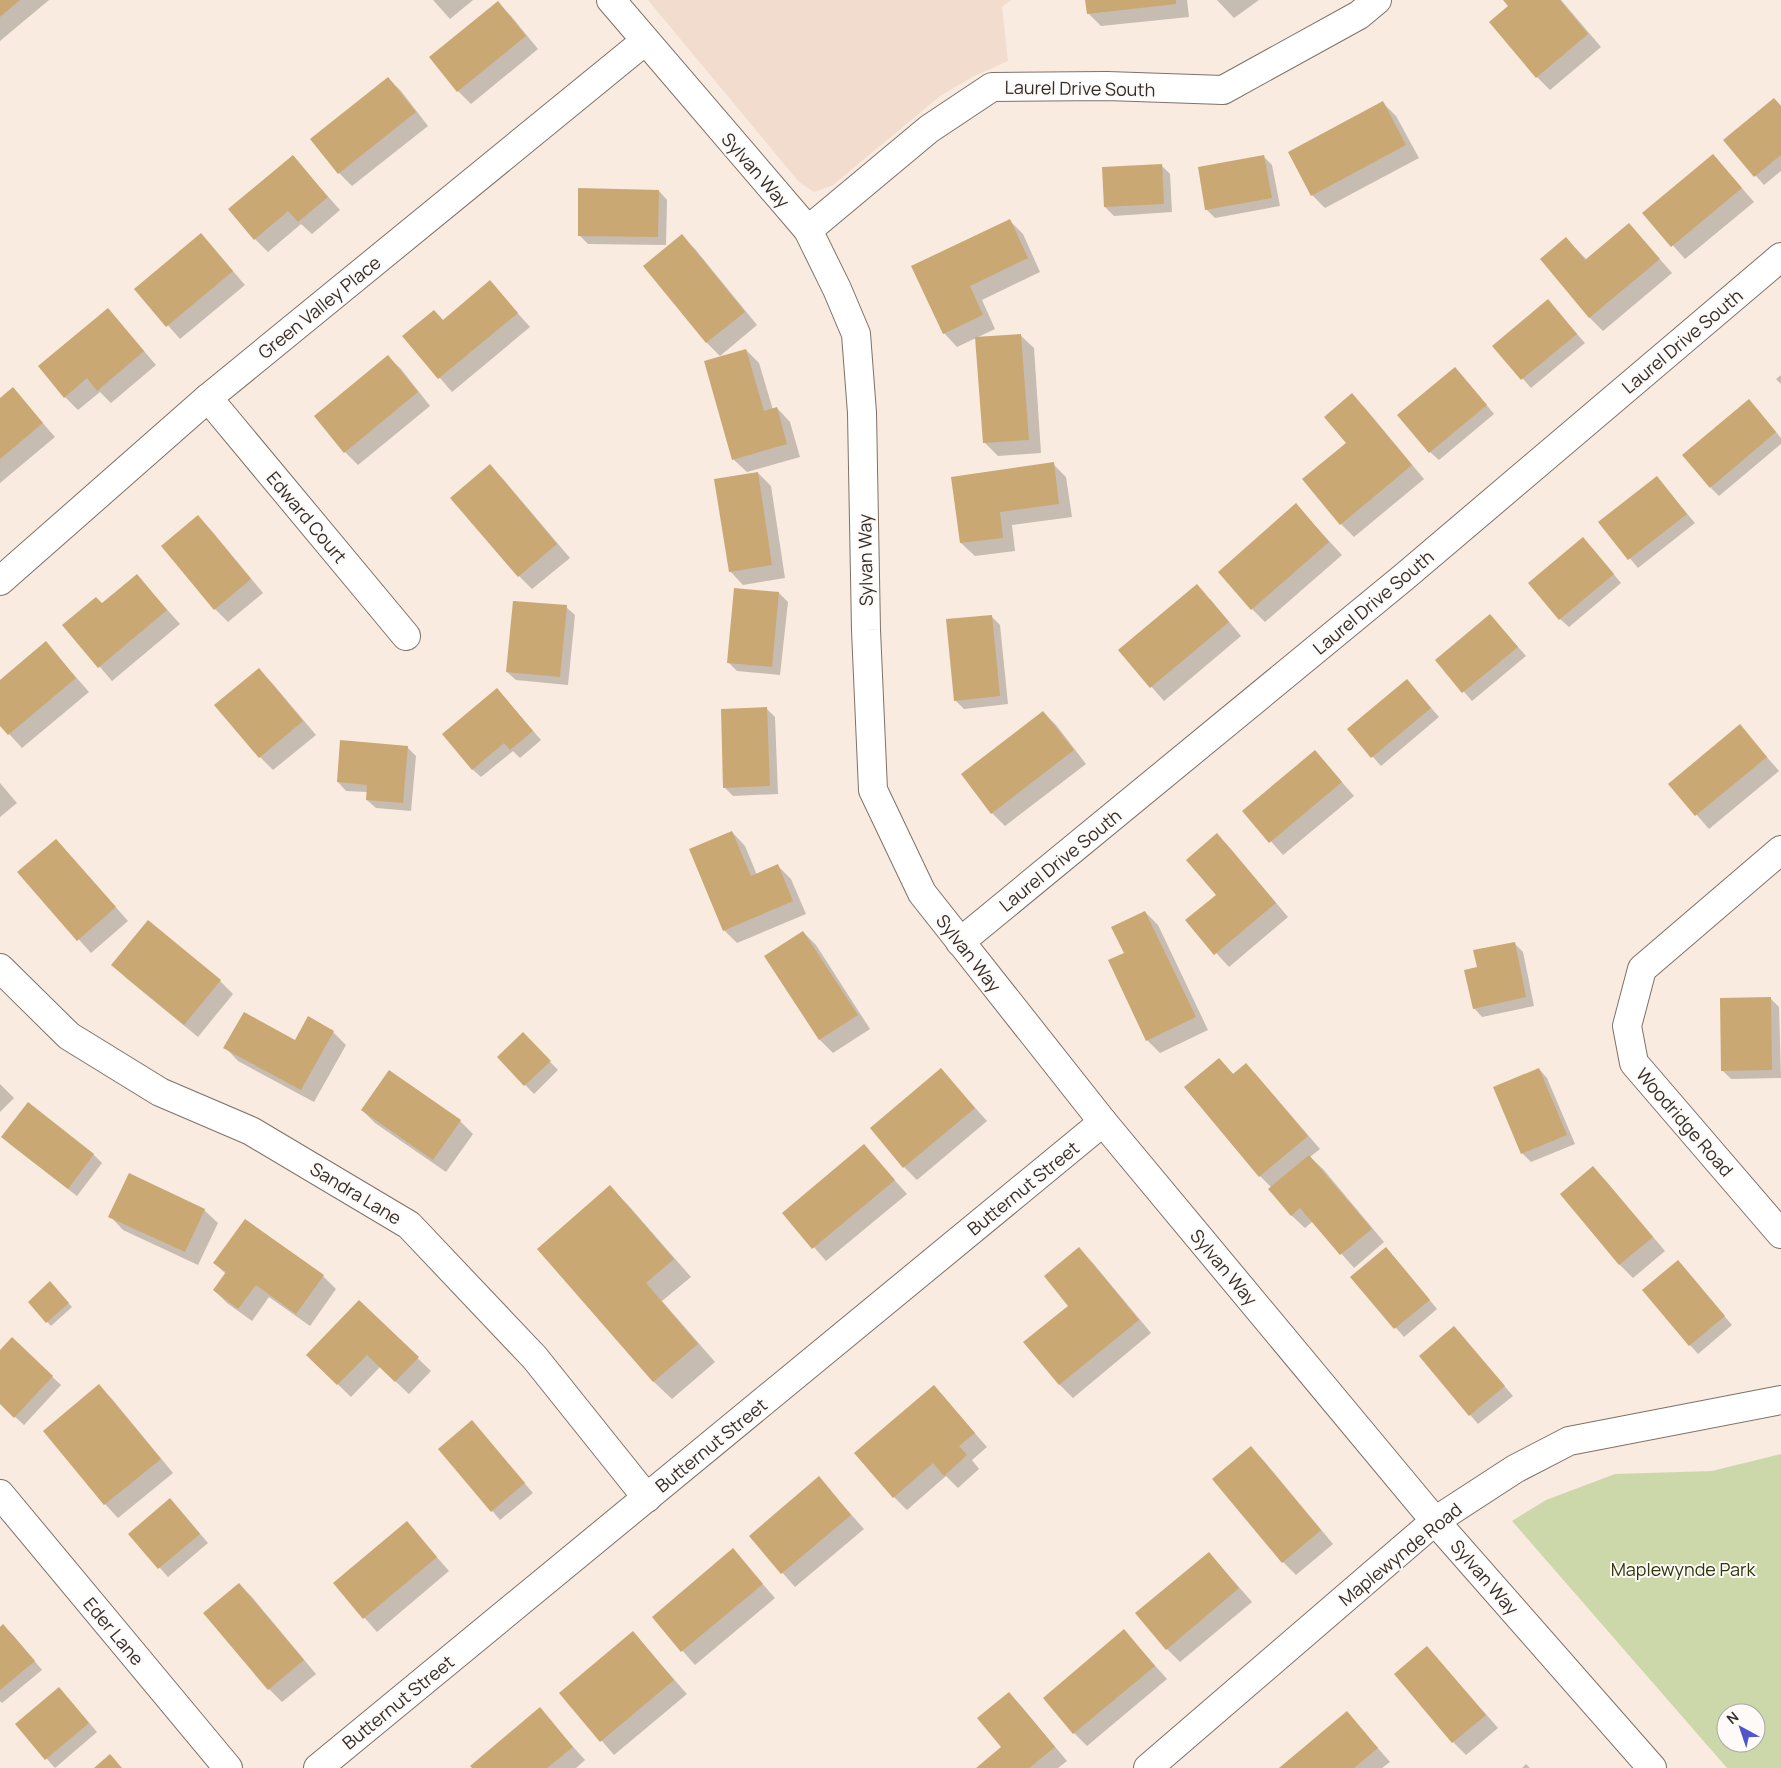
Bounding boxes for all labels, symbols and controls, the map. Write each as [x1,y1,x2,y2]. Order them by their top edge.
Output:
street label: Laurel Drive South [1005,75,1155,101]
street label: Sylvan Way [717,127,796,213]
street label: Green Valley Place [253,250,385,364]
street label: Laurel Drive South [1617,283,1747,399]
street label: Edward Court [262,466,352,568]
street label: Sylvan Way [852,513,878,606]
street label: Laurel Drive South [1308,544,1438,660]
street label: Laurel Drive South [994,803,1126,917]
street label: Sylvan Way [931,909,1007,997]
street label: Woodridge Road [1631,1063,1739,1181]
street label: Butternut Street [962,1136,1084,1240]
street label: Sandra Lane [306,1156,406,1230]
street label: Sylvan Way [1185,1224,1263,1311]
street label: Butternut Street [650,1393,772,1497]
street label: Maplewynde Road [1334,1497,1466,1611]
street label: Sylvan Way [1446,1534,1525,1620]
park label: Maplewynde Park [1611,1557,1756,1581]
street label: Eder Lane [78,1592,150,1670]
street label: Butternut Street [337,1650,459,1754]
north arrow [1716,1703,1766,1753]
text: N [1722,1707,1742,1728]

